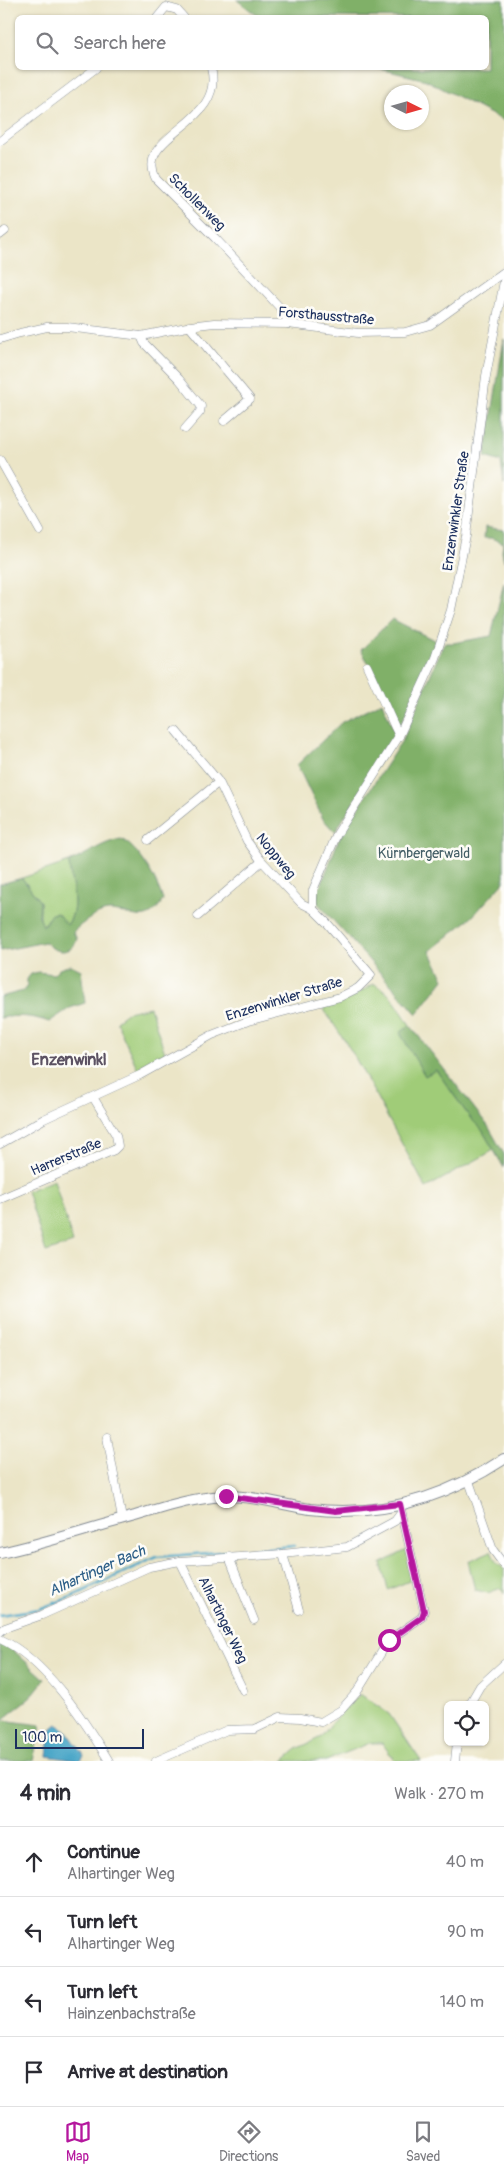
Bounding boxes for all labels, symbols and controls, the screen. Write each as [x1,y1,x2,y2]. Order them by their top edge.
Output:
search box [15,15,489,70]
icon: search [33,29,61,57]
text: Search here [73,31,166,55]
north arrow [384,85,429,130]
street label: Schollenweg [165,170,229,234]
street label: Forsthausstraße [277,303,375,329]
street label: Enzenwinkler Straße [439,450,473,572]
street label: Noppweg [252,830,300,882]
park label: Kürnbergerwald [378,845,470,862]
street label: Enzenwinkler Straße [224,973,344,1025]
district label: Enzenwinkl [31,1050,107,1070]
street label: Harrerstraße [28,1135,104,1179]
route end [215,1485,238,1508]
water label: Alhartinger Bach [46,1541,149,1601]
street label: Alhartinger Weg [195,1574,251,1666]
route start [378,1629,401,1652]
map controls [444,1701,489,1746]
button: locate [444,1701,489,1746]
scale bar [15,1726,144,1749]
text: 100 m [22,1729,62,1746]
text: 4 min [20,1780,71,1807]
text: Walk · 270 m [394,1784,484,1804]
text: Continue [67,1840,140,1864]
icon: ahead [20,1848,48,1876]
text: 40 m [446,1852,484,1872]
text: Alhartinger Weg [67,1864,175,1884]
text: Turn left [67,1910,137,1934]
icon: left [20,1918,48,1946]
text: 90 m [447,1922,484,1942]
text: Alhartinger Weg [67,1934,175,1954]
text: Turn left [67,1980,137,2004]
icon: left [20,1988,48,2016]
text: 140 m [440,1992,484,2012]
text: Hainzenbachstraße [67,2004,196,2024]
icon: arrive [20,2058,48,2086]
text: Arrive at destination [67,2060,228,2084]
tab: Map [64,2118,92,2165]
tab: Directions [219,2118,278,2165]
tab: Saved [406,2118,440,2165]

